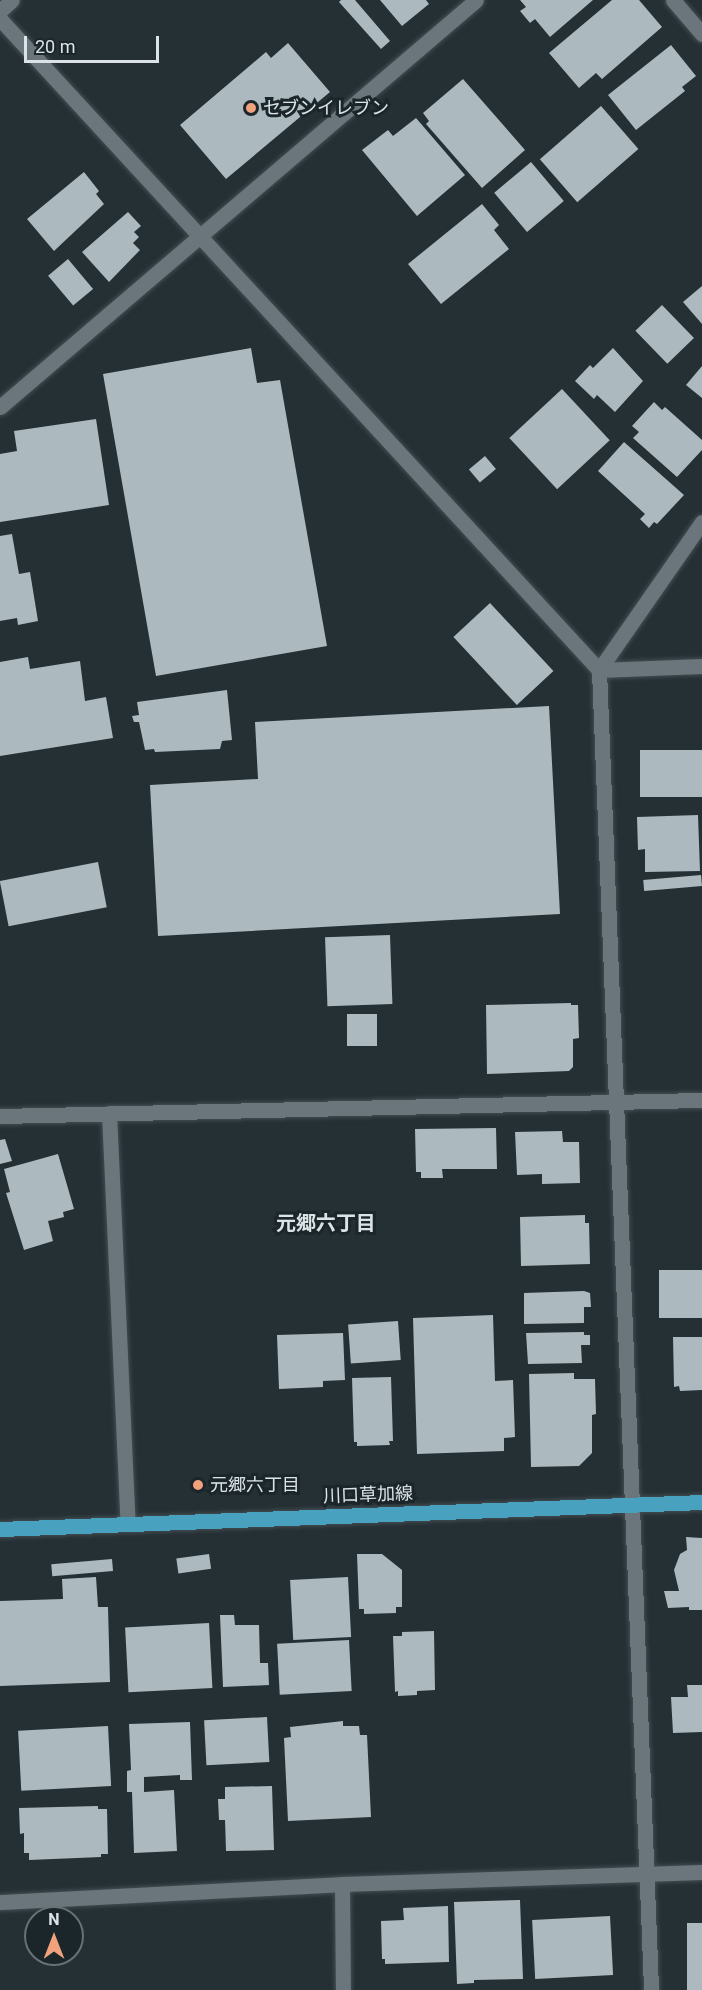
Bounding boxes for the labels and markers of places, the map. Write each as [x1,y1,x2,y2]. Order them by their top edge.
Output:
place label: セブンイレブン [263,97,389,119]
marker: セブンイレブン [244,101,258,115]
place label: 元郷六丁目 [210,1474,300,1496]
marker: 元郷六丁目 [191,1478,205,1492]

